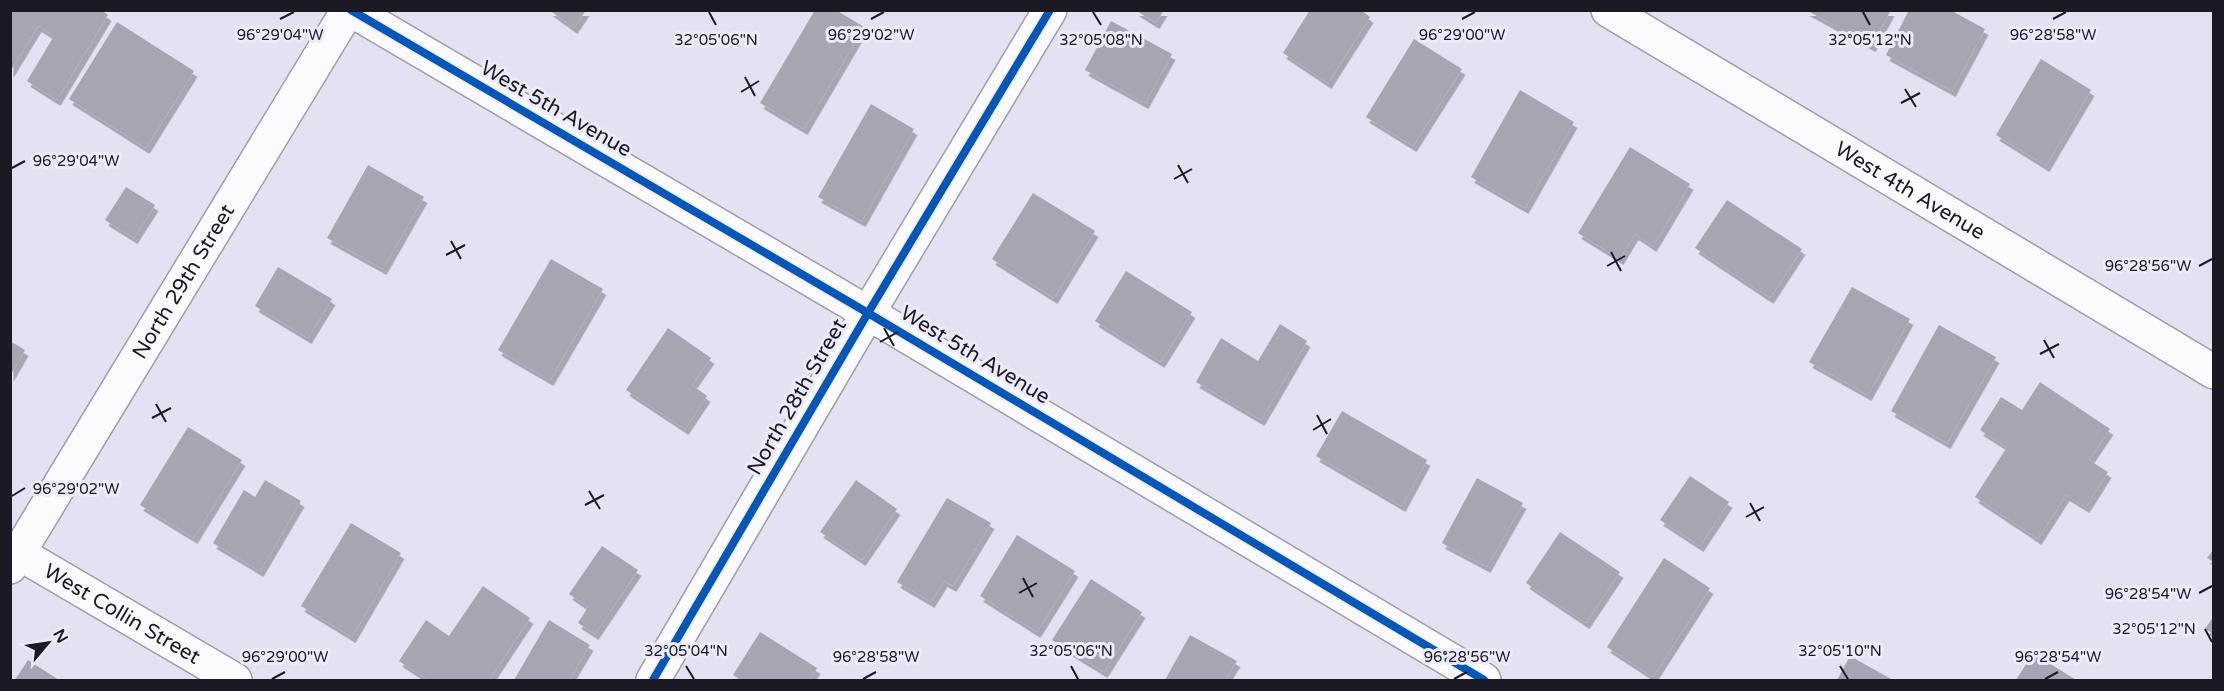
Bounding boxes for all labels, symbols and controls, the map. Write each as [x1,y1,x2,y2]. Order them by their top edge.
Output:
text: 96°29'04"W [237,26,323,44]
text: 96°29'02"W [828,26,914,44]
text: 96°29'00"W [1419,26,1505,44]
text: 96°28'58"W [2010,26,2096,44]
text: 32°05'06"N [674,31,758,49]
text: 32°05'08"N [1059,31,1143,49]
text: 32°05'12"N [1828,31,1912,49]
street label: West 5th Avenue [476,56,636,162]
street label: West 4th Avenue [1831,136,1990,245]
text: 96°29'04"W [33,152,119,170]
street label: North 29th Street [127,200,240,363]
text: 96°28'56"W [2105,257,2191,275]
street label: West 5th Avenue [896,300,1055,410]
street label: North 28th Street [742,314,852,480]
text: 96°29'02"W [33,480,119,498]
street label: West Collin Street [40,558,205,669]
text: 96°28'54"W [2105,585,2191,603]
north arrow [18,613,78,673]
text: 32°05'12"N [2112,620,2196,638]
text: N [48,626,72,647]
text: 32°05'04"N [644,642,728,660]
text: 32°05'06"N [1029,642,1113,660]
text: 32°05'10"N [1798,642,1882,660]
text: 96°29'00"W [242,648,328,666]
text: 96°28'58"W [833,648,919,666]
text: 96°28'56"W [1424,648,1510,666]
text: 96°28'54"W [2015,648,2101,666]

